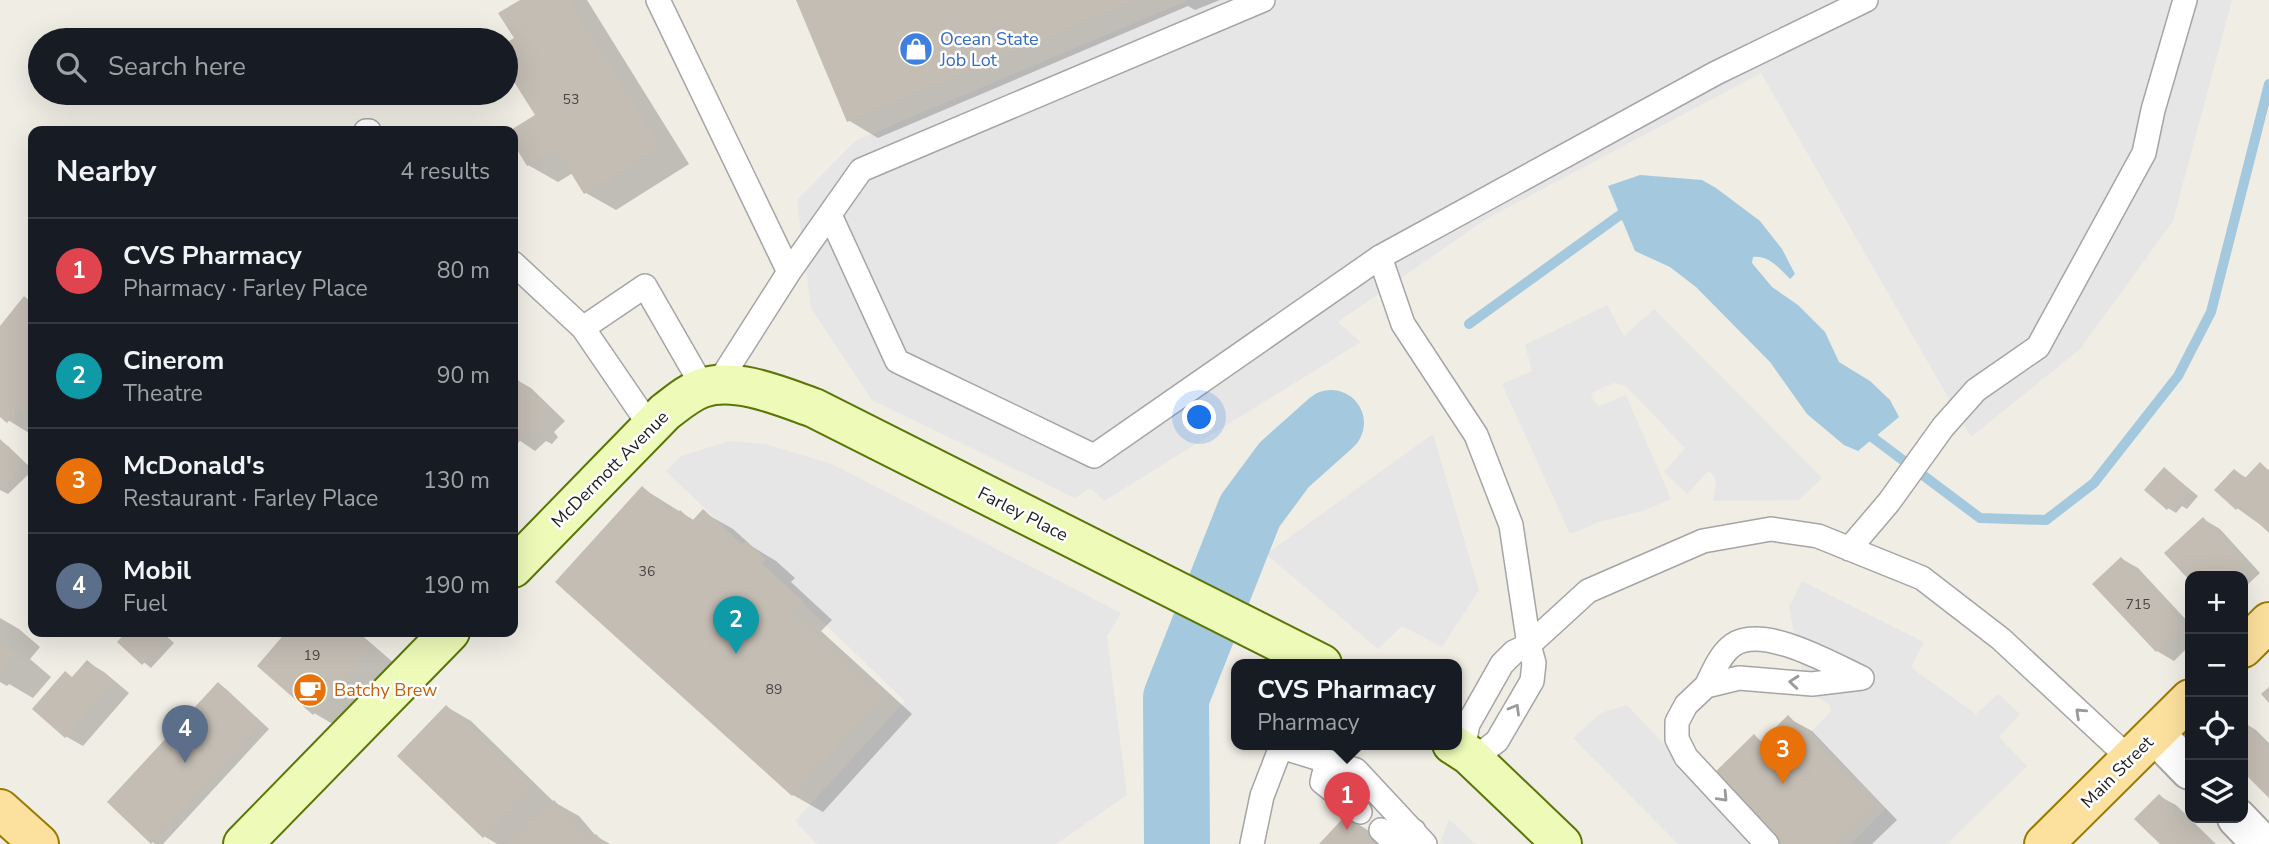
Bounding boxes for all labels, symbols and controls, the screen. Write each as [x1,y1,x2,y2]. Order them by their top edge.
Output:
place label: Ocean State Job Lot [939,27,1039,72]
search box [28,28,518,105]
shop icon: Ocean State Job Lot [897,30,935,68]
icon: search [52,48,90,86]
text: Search here [108,49,246,84]
house number: 53 [563,90,579,109]
text: Nearby [56,151,156,192]
text: 4 results [400,156,490,187]
text: CVS Pharmacy [123,238,302,273]
text: 1 [72,255,86,286]
text: 80 m [437,255,490,286]
text: Pharmacy · Farley Place [123,273,368,304]
text: Cinerom [123,343,224,378]
text: 2 [72,360,86,391]
text: 90 m [437,360,490,391]
text: Theatre [123,378,203,409]
your location [1182,400,1216,434]
street label: McDermott Avenue [546,405,674,533]
text: McDonald's [123,448,265,483]
text: 3 [72,465,86,496]
text: 130 m [423,465,490,496]
street label: Farley Place [974,481,1072,547]
text: Restaurant · Farley Place [123,483,378,514]
text: Mobil [123,553,191,588]
house number: 36 [639,562,655,581]
text: 4 [72,570,86,601]
text: 190 m [423,570,490,601]
map controls [2185,571,2248,823]
button: + [2185,571,2248,634]
text: Fuel [123,588,167,619]
house number: 715 [2125,595,2151,614]
pin: 2 [713,596,759,654]
button: − [2185,634,2248,697]
house number: 19 [304,646,320,665]
popup [1231,659,1462,750]
cafe icon: Batchy Brew [291,671,329,709]
text: CVS Pharmacy [1257,672,1436,707]
one-way arrow [1788,675,1799,690]
place label: Batchy Brew [334,678,437,702]
house number: 89 [766,680,782,699]
button: locate [2185,697,2248,760]
one-way arrow [1507,704,1520,717]
pin: 4 [162,705,208,763]
text: Pharmacy [1257,707,1360,738]
one-way arrow [2075,708,2088,721]
pin: 3 [1760,726,1806,784]
street label: Main Street [2076,730,2159,813]
button: layers [2185,760,2248,823]
pin: 1 [1324,772,1370,830]
one-way arrow [1715,789,1728,802]

